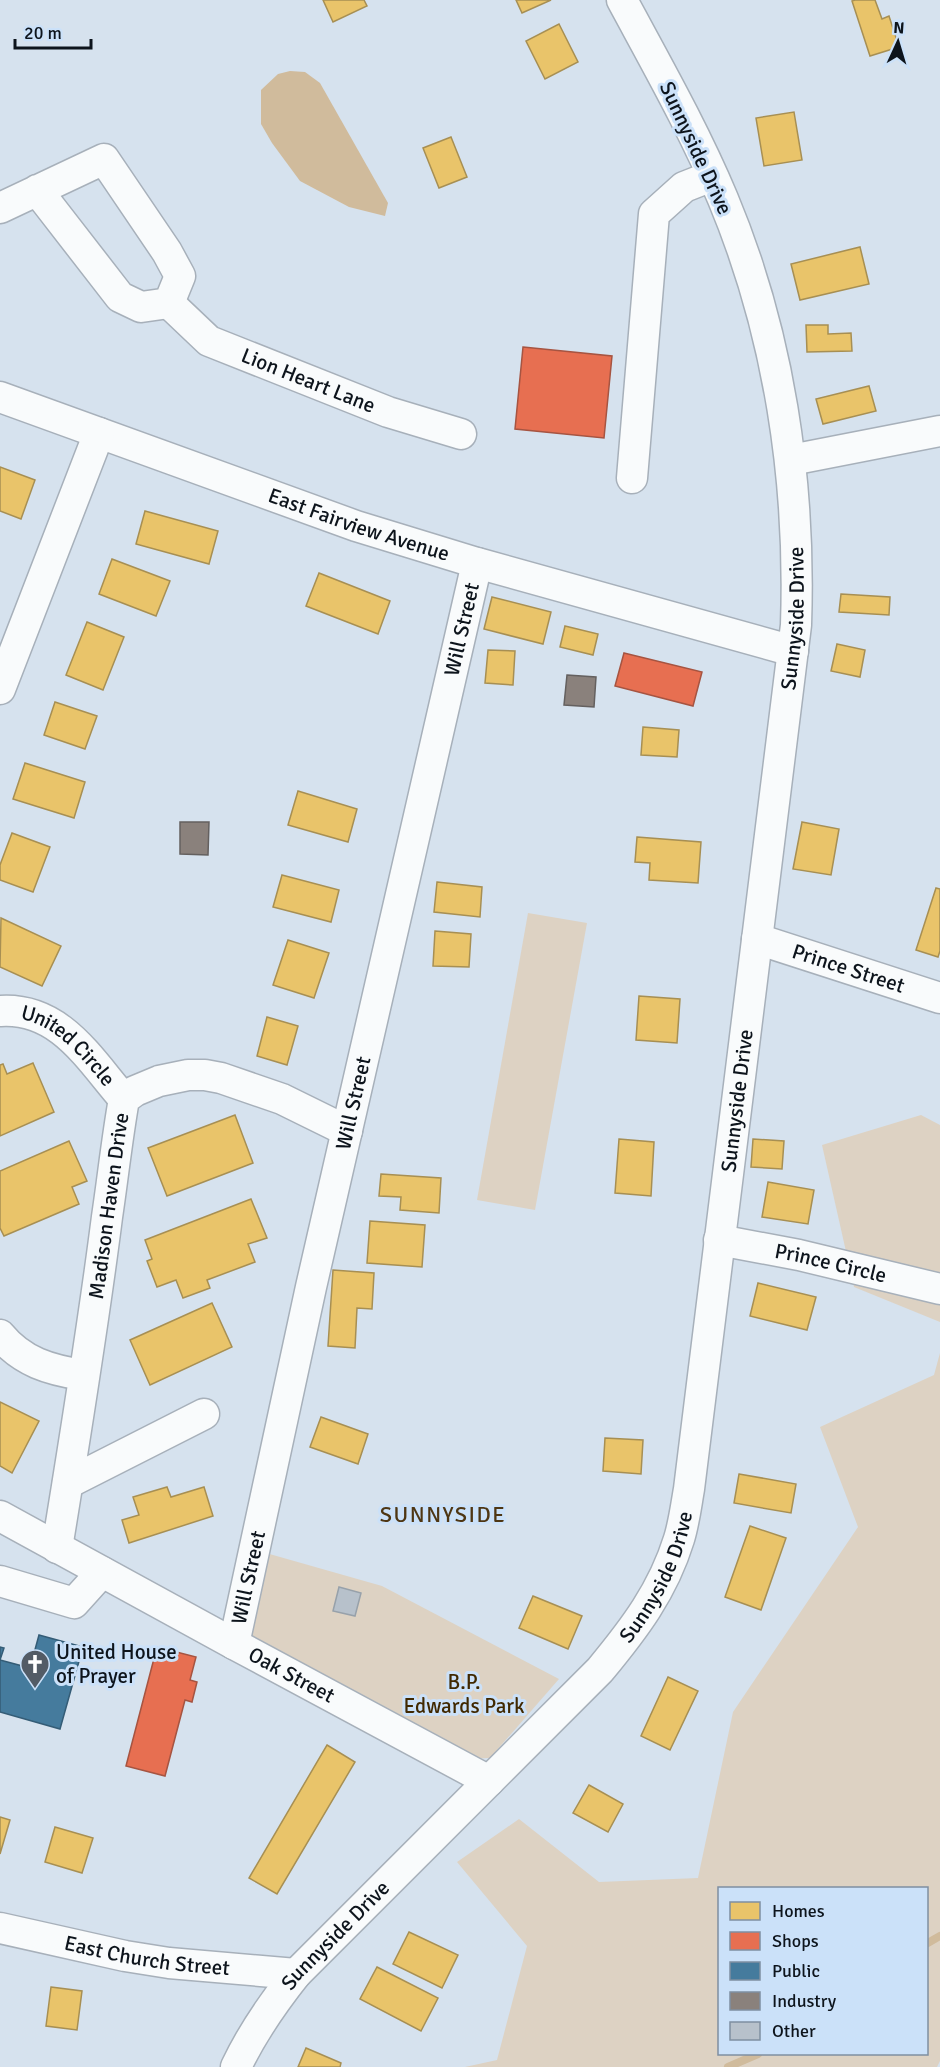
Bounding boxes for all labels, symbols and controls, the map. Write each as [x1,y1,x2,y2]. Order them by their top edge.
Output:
scale bar [15,12,92,50]
north arrow [868,12,928,72]
text: N [893,18,905,38]
text: 20 m [24,22,62,44]
street label: Sunnyside Drive [654,77,738,219]
street label: Lion Heart Lane [237,342,379,419]
street label: East Fairview Avenue [265,482,453,567]
street label: Sunnyside Drive [775,546,810,692]
street label: Will Street [439,580,485,679]
street label: Prince Street [789,938,908,999]
street label: United Circle [18,999,121,1091]
street label: Sunnyside Drive [715,1028,759,1174]
street label: Will Street [330,1054,376,1152]
street label: Madison Haven Drive [83,1111,134,1301]
street label: Prince Circle [773,1238,889,1289]
district label: SUNNYSIDE [380,1501,506,1528]
street label: Sunnyside Drive [614,1509,698,1648]
street label: Will Street [226,1528,271,1627]
place label: United House of Prayer [56,1639,177,1689]
street label: Oak Street [244,1641,339,1709]
church icon: United House of Prayer [19,1648,51,1690]
park label: B.P. Edwards Park [403,1669,525,1719]
street label: Sunnyside Drive [275,1875,395,1995]
legend [718,1887,928,2055]
text: Homes [772,1900,825,1922]
street label: East Church Street [62,1930,231,1981]
text: Shops [772,1930,819,1952]
text: Public [772,1960,820,1982]
text: Industry [772,1990,837,2012]
text: Other [772,2020,816,2042]

